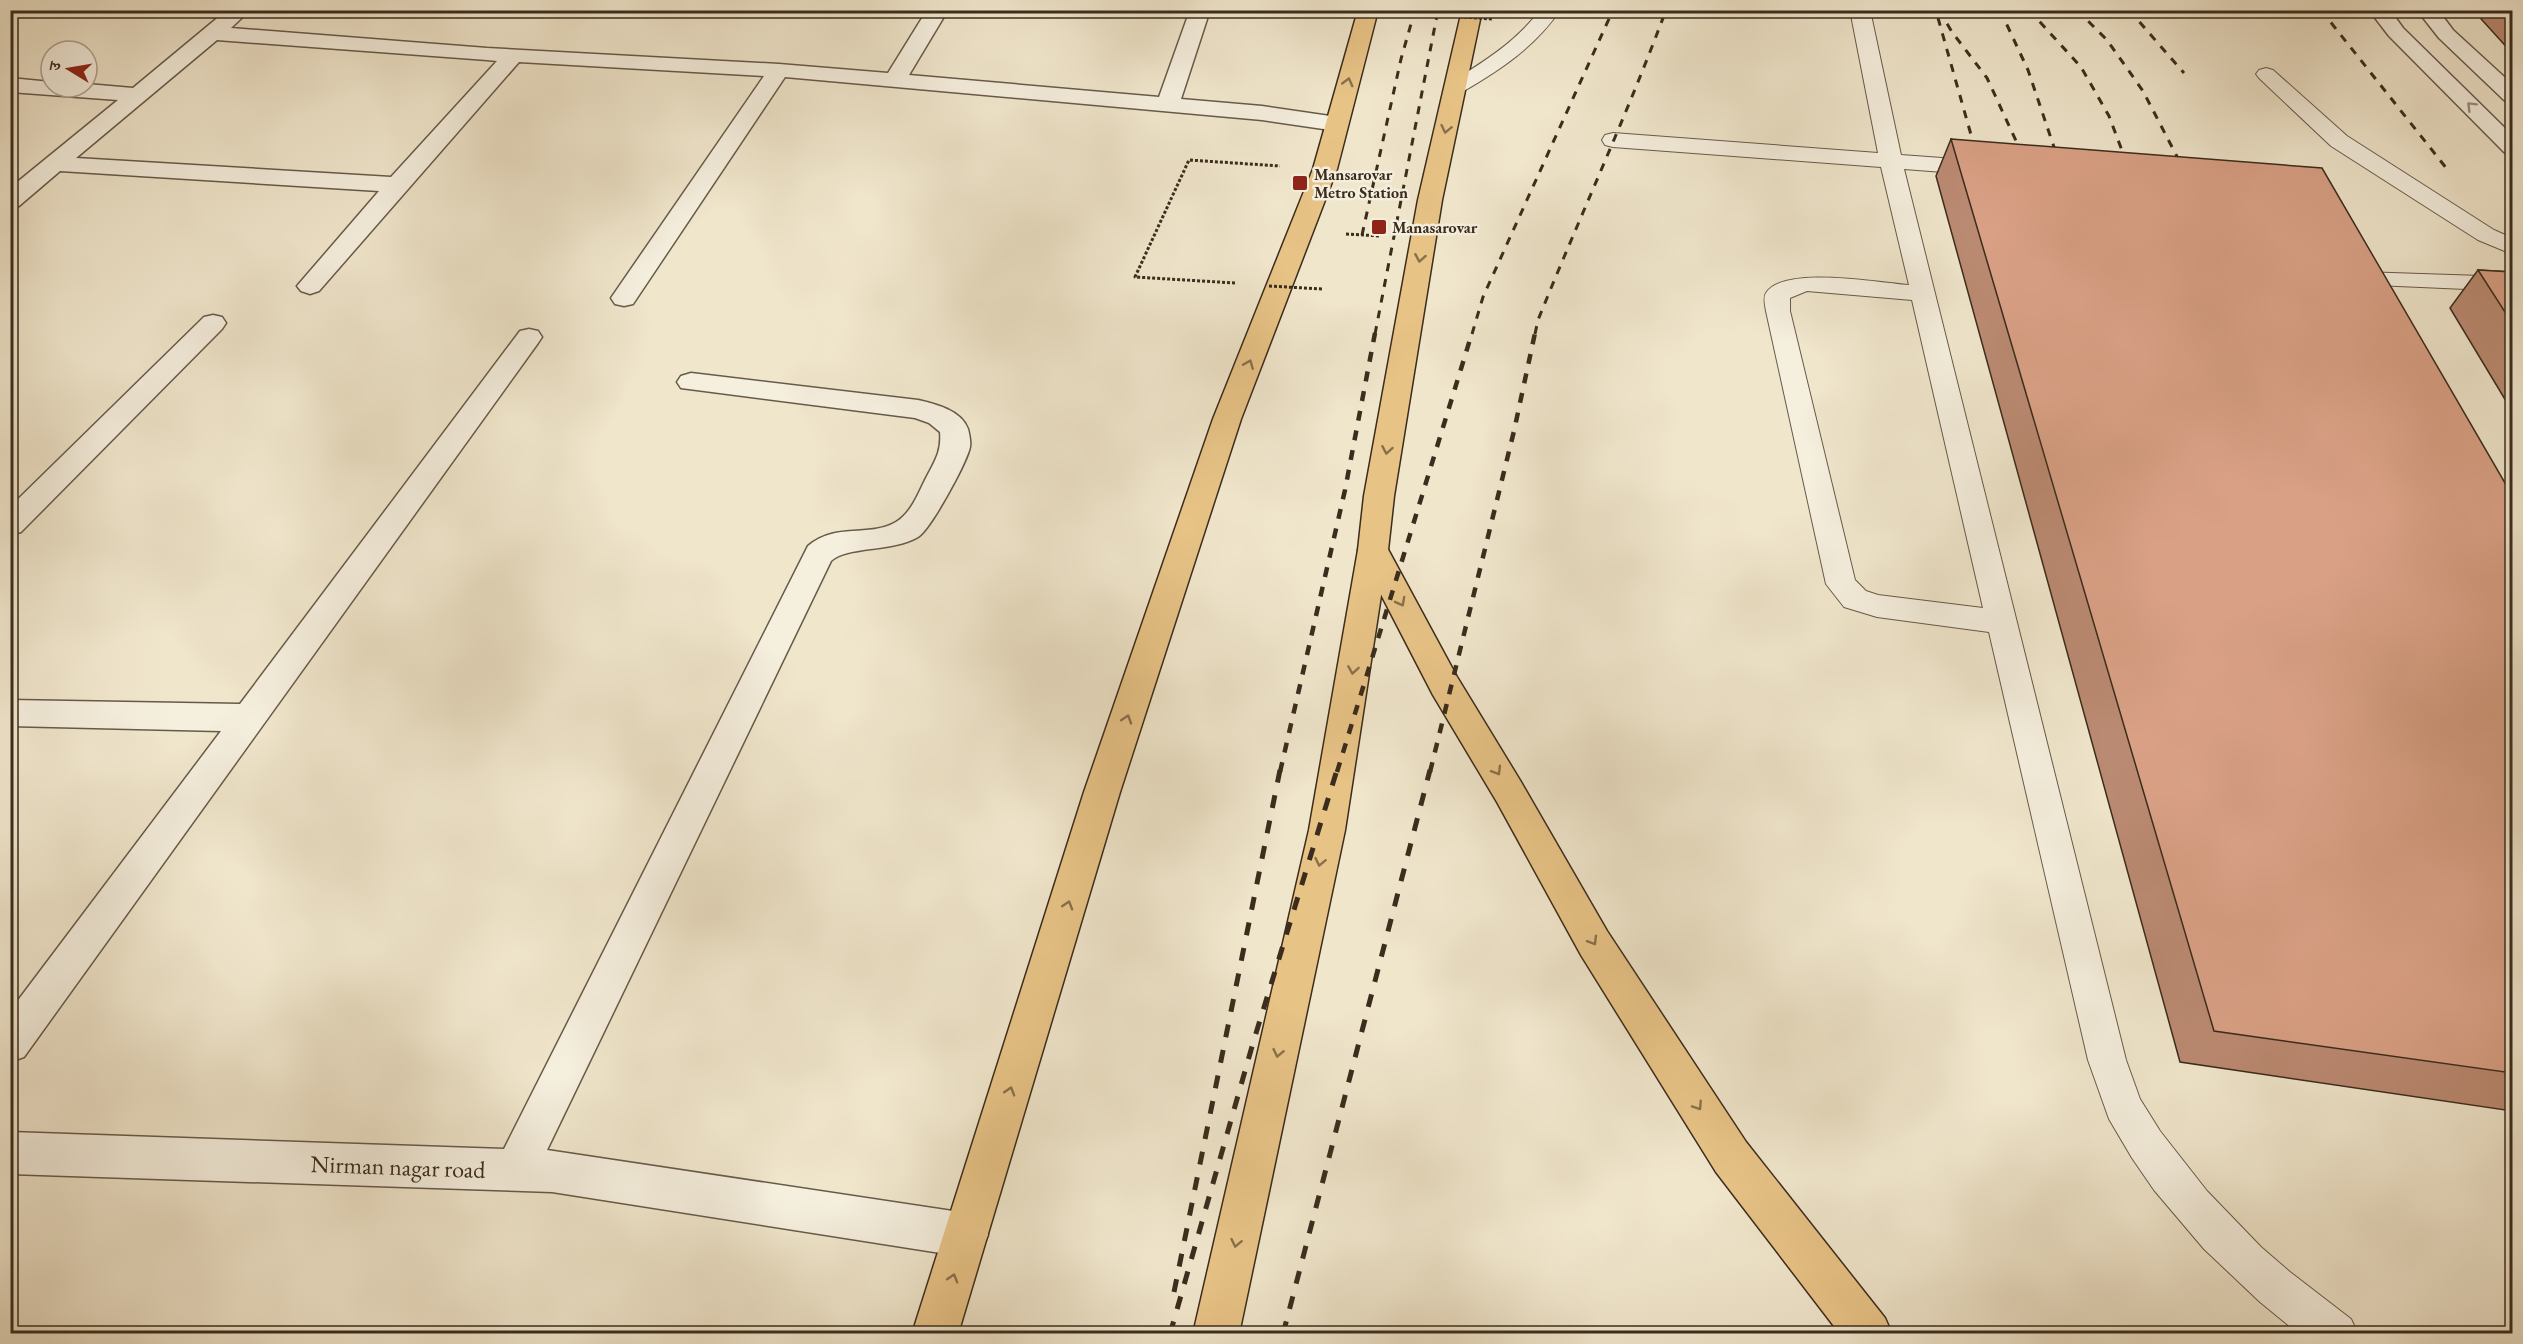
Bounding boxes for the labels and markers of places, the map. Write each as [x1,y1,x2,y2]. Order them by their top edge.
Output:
place label: Mansarovar Metro Station [1314,164,1408,203]
marker: Mansarovar Metro Station [1291,174,1309,192]
place label: Manasarovar [1392,217,1478,238]
marker: Manasarovar [1370,218,1388,236]

